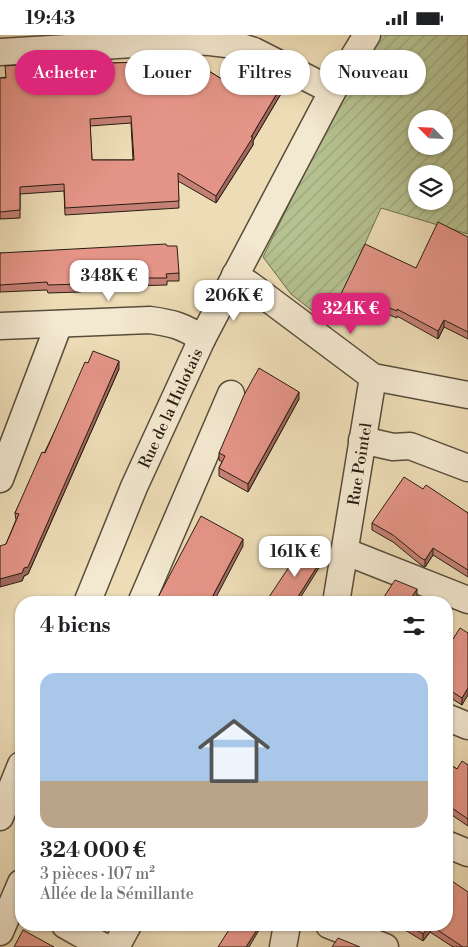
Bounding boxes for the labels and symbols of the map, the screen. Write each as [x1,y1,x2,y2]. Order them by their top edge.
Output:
north arrow [408,110,452,155]
pin: 348K € [68,259,150,302]
pin: 206K € [193,279,275,322]
pin: 324K € [310,293,392,335]
street label: Rue de la Hulotais [134,345,207,472]
street label: Rue Pointel [344,421,376,507]
pin: 161K € [254,535,336,578]

